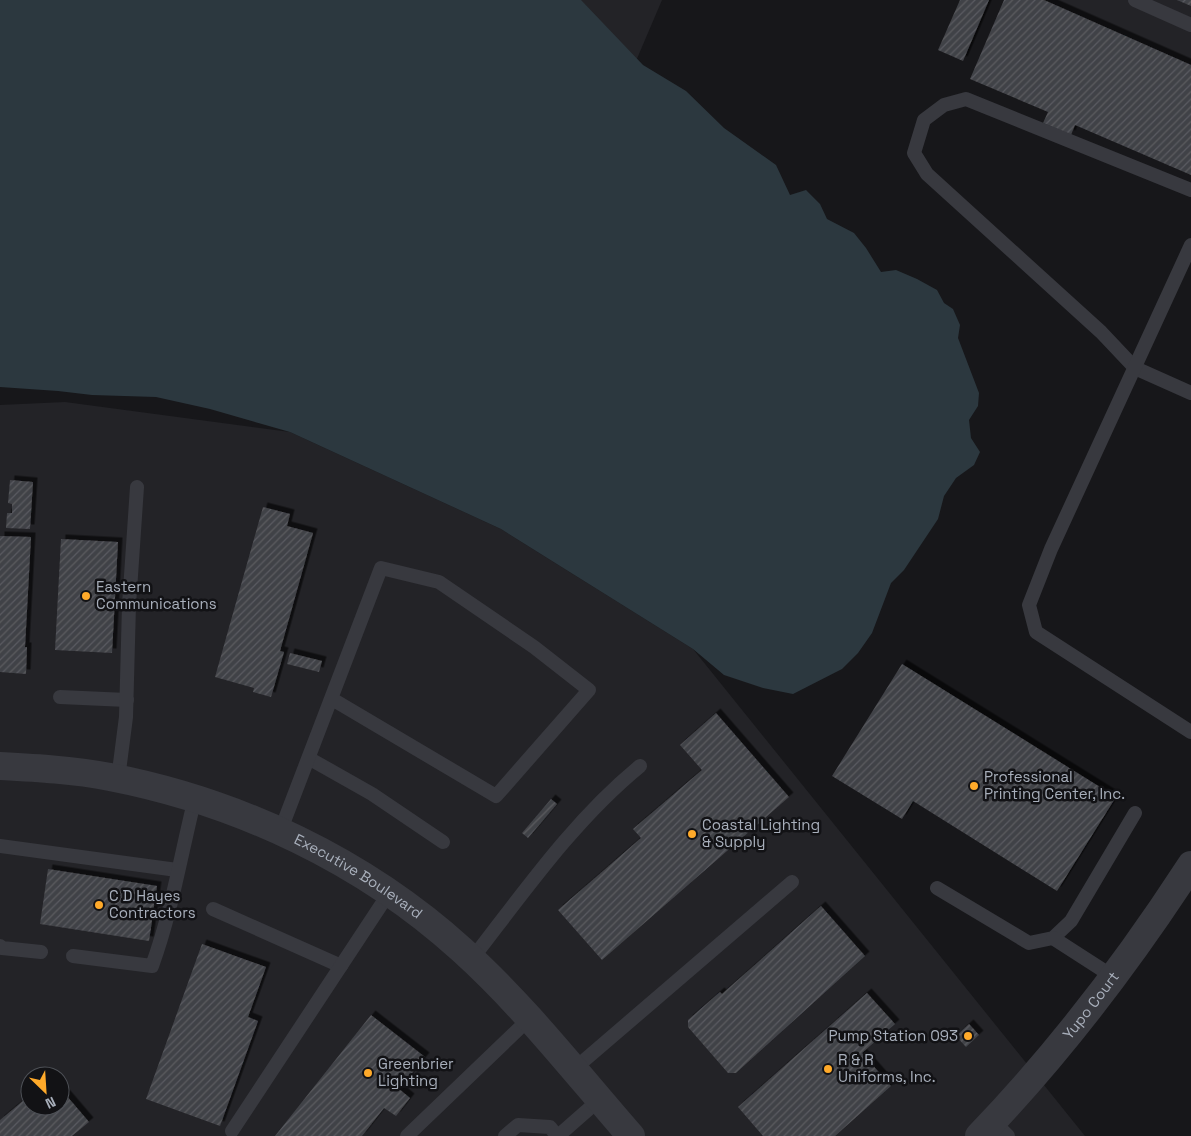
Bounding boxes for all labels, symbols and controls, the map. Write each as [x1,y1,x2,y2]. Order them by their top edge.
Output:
place label: Eastern Communications [96,577,217,613]
marker: Eastern Communications [80,590,92,602]
place label: Professional Printing Center, Inc. [984,767,1125,803]
marker: Professional Printing Center, Inc. [968,780,980,792]
place label: Coastal Lighting & Supply [702,815,820,851]
marker: Coastal Lighting & Supply [686,828,698,840]
street label: Executive Boulevard [291,829,427,923]
place label: C D Hayes Contractors [109,886,196,922]
marker: C D Hayes Contractors [93,899,105,911]
street label: Yupo Court [1058,967,1123,1043]
place label: Pump Station 093 [828,1026,958,1045]
marker: Pump Station 093 [962,1030,974,1042]
place label: R & R Uniforms, Inc. [838,1050,936,1086]
place label: Greenbrier Lighting [378,1054,454,1090]
marker: R & R Uniforms, Inc. [822,1063,834,1075]
north arrow [20,1066,70,1116]
marker: Greenbrier Lighting [362,1067,374,1079]
text: N [42,1093,59,1113]

